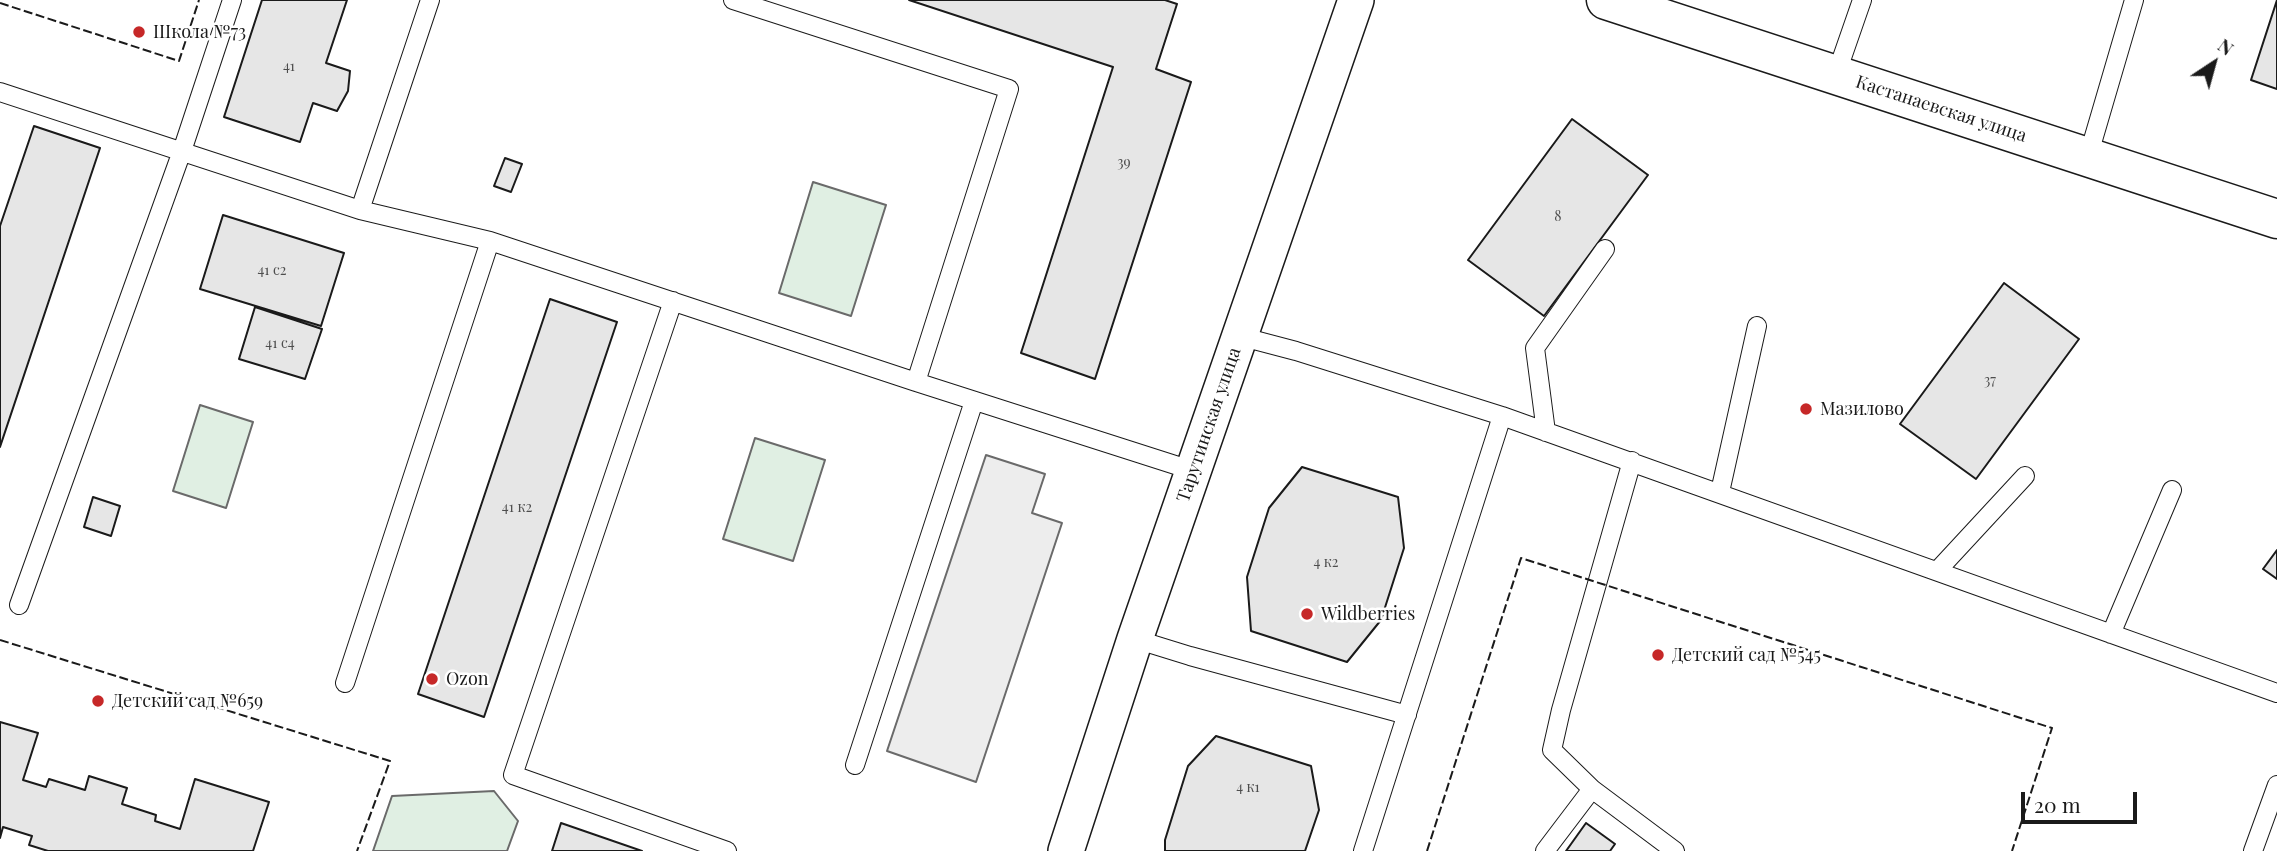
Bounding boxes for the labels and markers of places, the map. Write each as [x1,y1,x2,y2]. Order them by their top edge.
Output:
place label: Школа №73 [153,21,246,43]
marker: Школа №73 [131,24,147,40]
place label: Мазилово [1820,398,1904,420]
marker: Мазилово [1798,401,1814,417]
place label: Wildberries [1321,603,1415,625]
marker: Wildberries [1299,606,1315,622]
place label: Детский сад №545 [1672,644,1821,666]
marker: Детский сад №545 [1650,647,1666,663]
place label: Ozon [446,668,489,690]
marker: Ozon [424,671,440,687]
place label: Детский сад №659 [112,690,263,712]
marker: Детский сад №659 [90,693,106,709]

